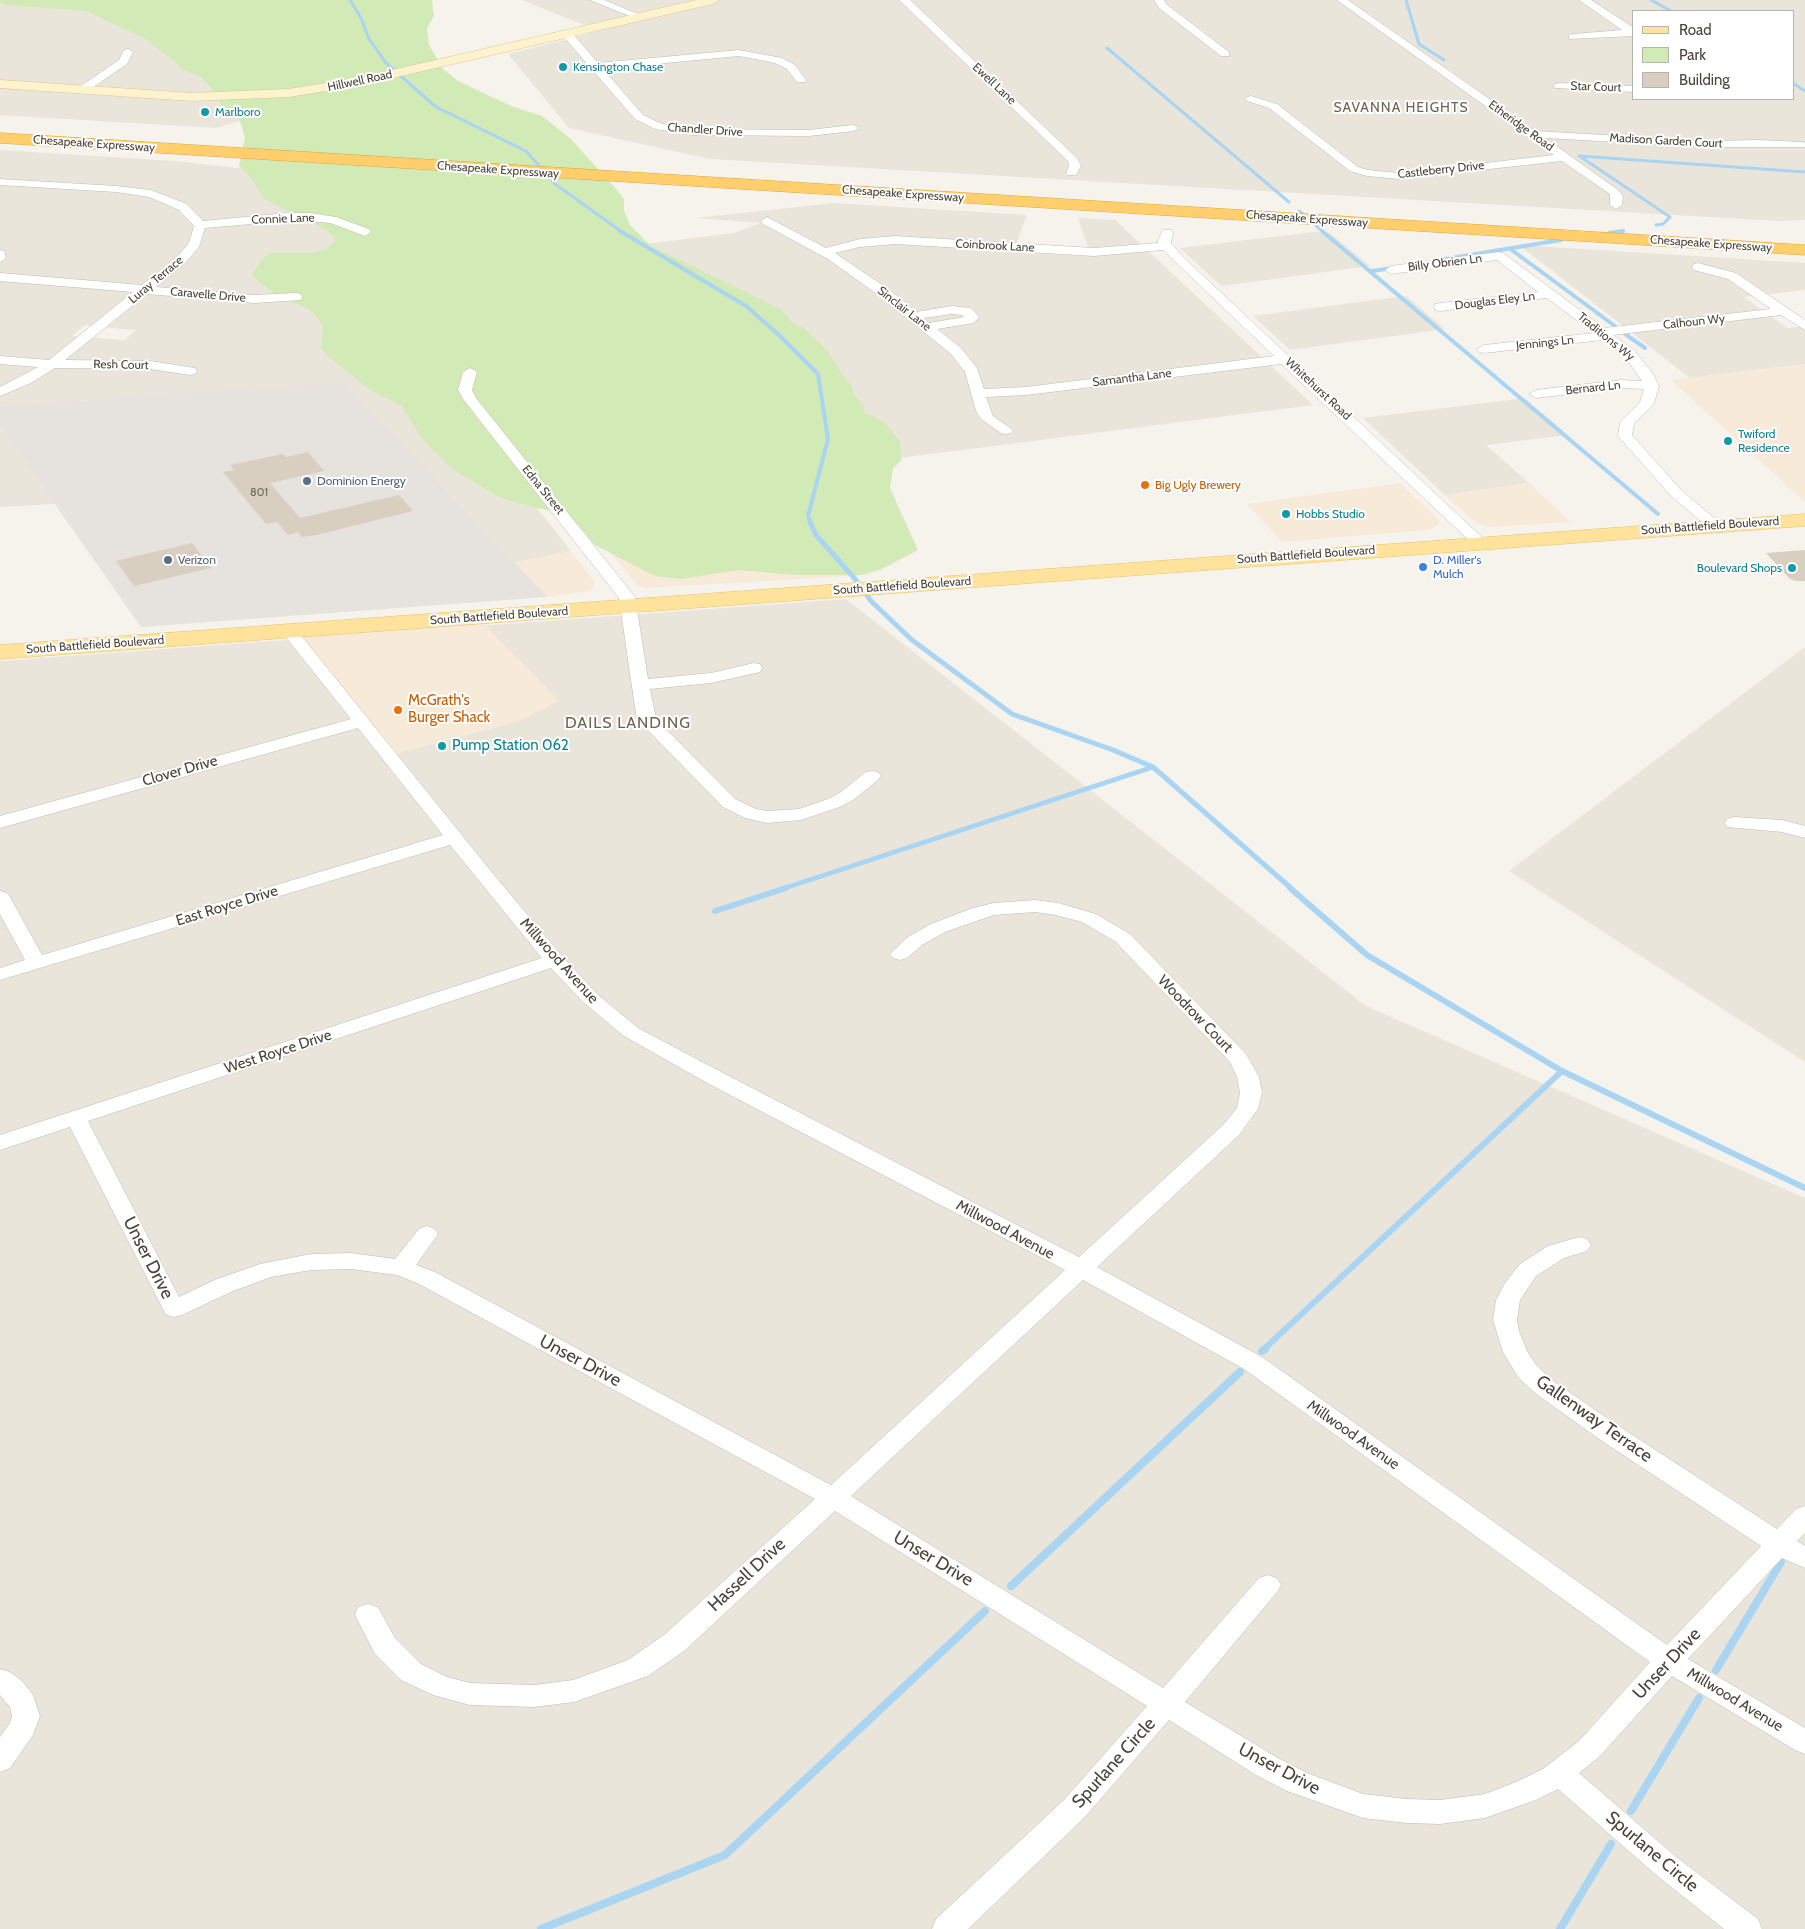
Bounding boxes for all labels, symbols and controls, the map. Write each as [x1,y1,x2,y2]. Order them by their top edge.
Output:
legend [1632,10,1795,100]
text: Road [1679,21,1712,39]
text: Park [1679,46,1706,64]
place label: Kensington Chase [573,60,663,74]
street label: Ewell Lane [969,60,1019,108]
marker: Kensington Chase [557,61,569,73]
street label: Hillwell Road [326,67,394,95]
text: Building [1679,71,1730,89]
street label: Star Court [1570,79,1622,95]
street label: Etheridge Road [1486,98,1556,154]
district label: SAVANNA HEIGHTS [1332,100,1470,116]
place label: Marlboro [215,105,261,119]
marker: Marlboro [199,106,211,118]
street label: Chandler Drive [667,120,743,140]
street label: Madison Garden Court [1609,131,1723,151]
street label: Chesapeake Expressway [33,133,155,155]
street label: Castleberry Drive [1397,158,1485,182]
street label: Chesapeake Expressway [437,159,559,181]
street label: Chesapeake Expressway [842,183,964,205]
street label: Chesapeake Expressway [1246,208,1368,230]
street label: Connie Lane [251,211,315,227]
street label: Chesapeake Expressway [1650,233,1772,255]
street label: Coinbrook Lane [955,237,1035,255]
street label: Billy Obrien Ln [1407,251,1483,275]
street label: Luray Terrace [126,253,186,307]
street label: Sinclair Lane [874,284,934,334]
street label: Caravelle Drive [170,285,246,305]
street label: Douglas Eley Ln [1454,289,1536,313]
street label: Traditions Wy [1575,310,1637,364]
street label: Calhoun Wy [1662,312,1726,332]
street label: Jennings Ln [1515,333,1575,353]
street label: Whitehurst Road [1282,355,1354,423]
street label: Resh Court [93,357,149,373]
street label: Samantha Lane [1092,366,1172,390]
street label: Bernard Ln [1565,378,1621,398]
place label: Twiford Residence [1738,427,1790,455]
marker: Twiford Residence [1722,435,1734,447]
street label: Edna Street [519,462,567,518]
place label: Dominion Energy [317,474,406,488]
marker: Dominion Energy [301,475,313,487]
place label: Big Ugly Brewery [1155,478,1241,492]
marker: Big Ugly Brewery [1139,479,1151,491]
house number: 801 [250,486,268,500]
place label: Hobbs Studio [1296,507,1365,521]
marker: Hobbs Studio [1280,508,1292,520]
street label: South Battlefield Boulevard [1640,514,1780,538]
street label: South Battlefield Boulevard [1236,543,1376,567]
place label: Verizon [178,553,216,567]
place label: D. Miller's Mulch [1433,553,1481,581]
marker: Verizon [162,554,174,566]
marker: D. Miller's Mulch [1417,561,1429,573]
place label: Boulevard Shops [1697,561,1782,575]
marker: Boulevard Shops [1786,562,1798,574]
street label: South Battlefield Boulevard [832,574,972,598]
street label: South Battlefield Boulevard [429,604,569,628]
street label: South Battlefield Boulevard [25,633,165,657]
place label: McGrath's Burger Shack [408,692,490,727]
marker: McGrath's Burger Shack [392,704,404,716]
district label: DAILS LANDING [563,713,693,733]
place label: Pump Station 062 [452,737,569,755]
marker: Pump Station 062 [436,740,448,752]
street label: Clover Drive [140,752,220,790]
street label: East Royce Drive [174,882,280,930]
street label: Millwood Avenue [516,915,602,1007]
street label: Woodrow Court [1154,972,1236,1056]
street label: West Royce Drive [222,1026,334,1078]
street label: Millwood Avenue [953,1197,1057,1263]
street label: Unser Drive [118,1213,178,1303]
street label: Unser Drive [535,1330,625,1392]
street label: Gallenway Terrace [1532,1371,1656,1467]
street label: Millwood Avenue [1303,1396,1403,1474]
street label: Unser Drive [889,1527,977,1591]
street label: Hassell Drive [704,1534,790,1616]
street label: Unser Drive [1629,1624,1705,1704]
street label: Millwood Avenue [1684,1664,1786,1736]
street label: Spurlane Circle [1068,1713,1160,1813]
street label: Unser Drive [1234,1738,1324,1800]
street label: Spurlane Circle [1601,1807,1703,1897]

